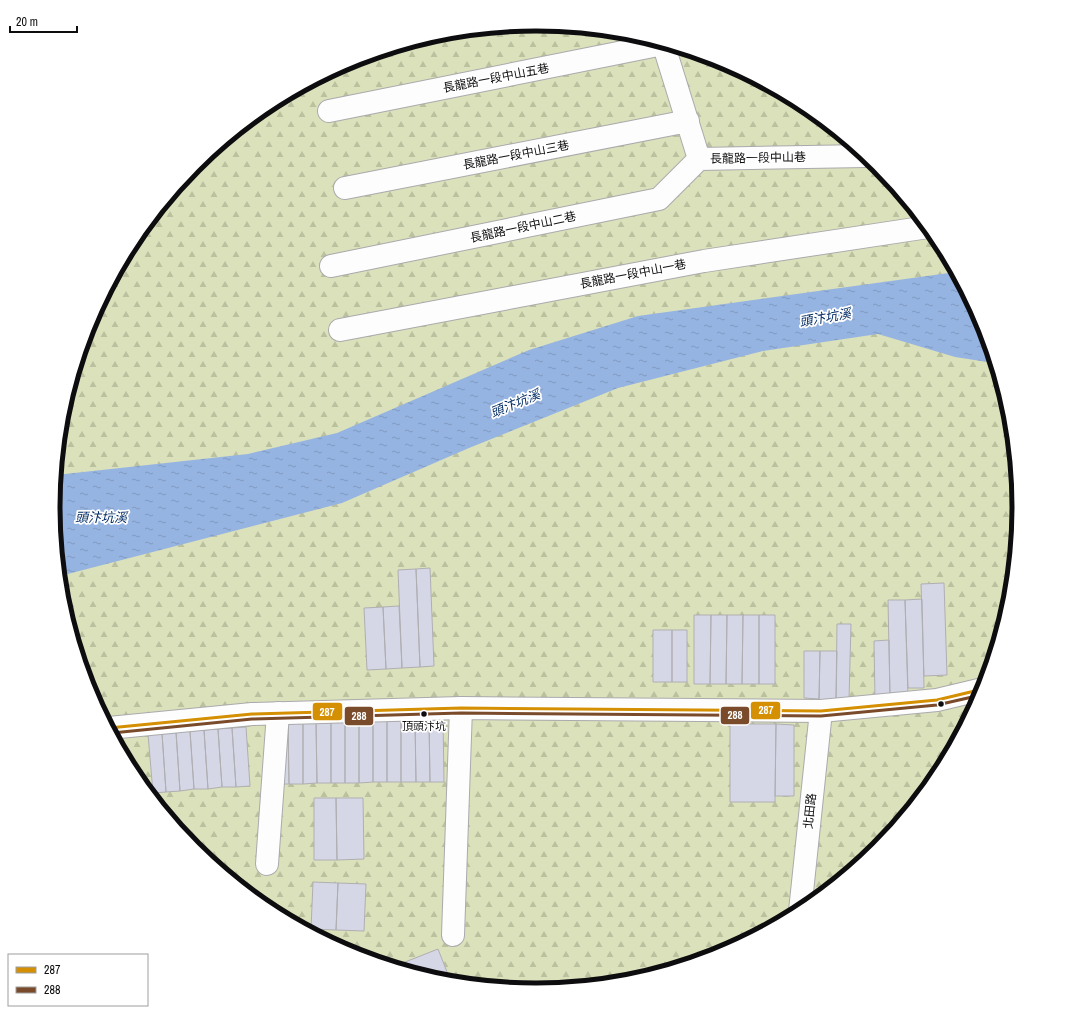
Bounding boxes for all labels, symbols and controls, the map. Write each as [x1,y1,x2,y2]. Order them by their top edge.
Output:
scale bar [10,8,77,34]
text: 20 m [16,14,38,30]
street label: 長龍路一段中山五巷 [441,60,551,96]
street label: 長龍路一段中山三巷 [461,137,571,173]
street label: 長龍路一段中山巷 [710,149,806,167]
street label: 長龍路一段中山二巷 [469,208,577,246]
street label: 長龍路一段中山一巷 [578,256,688,292]
water label: 頭汴坑溪 [798,304,854,330]
water label: 頭汴坑溪 [488,385,544,421]
water label: 頭汴坑溪 [75,509,129,526]
unlabelled marker [936,699,946,709]
line badge: 287 [750,701,781,720]
line badge: 287 [312,702,343,721]
text: 287 [758,703,774,717]
text: 287 [319,705,335,719]
line badge: 288 [344,706,374,726]
line badge: 288 [720,706,750,725]
text: 288 [727,708,743,722]
text: 288 [351,709,367,723]
marker: 頂頭汴坑 [419,709,429,719]
place label: 頂頭汴坑 [402,719,446,733]
street label: 北田路 [800,792,820,830]
legend [8,954,148,1006]
text: 287 [44,962,61,978]
text: 288 [44,982,60,998]

